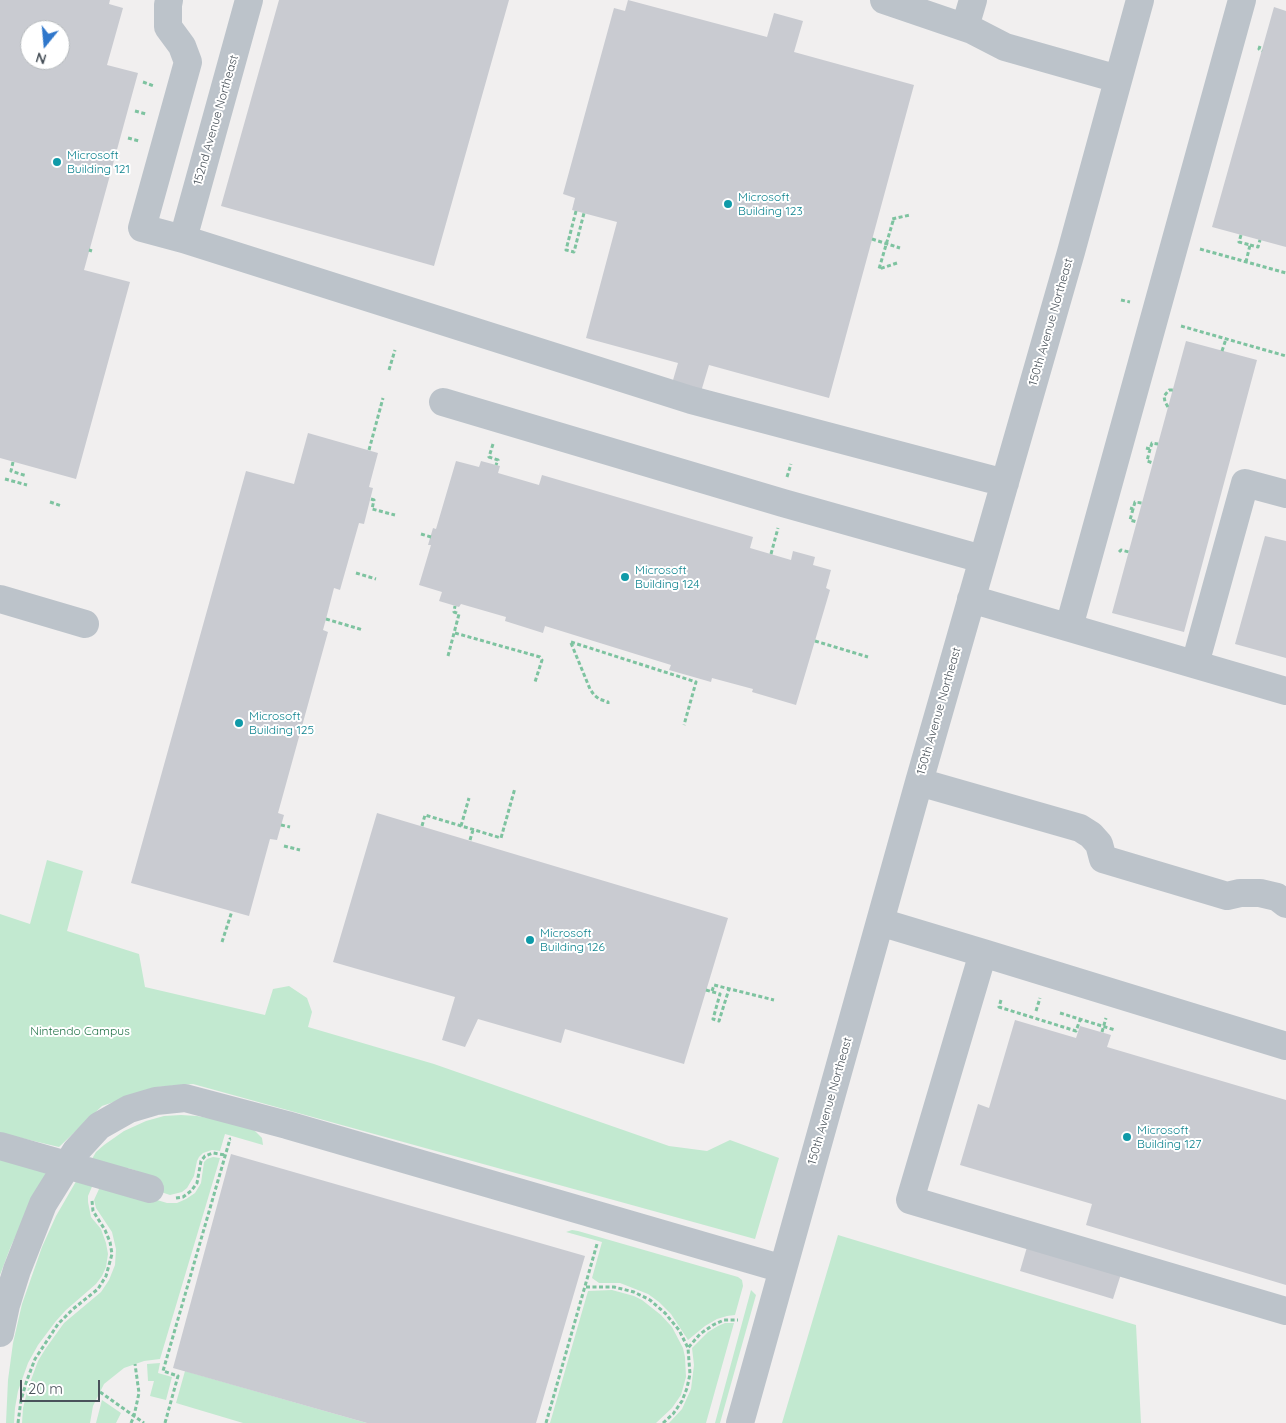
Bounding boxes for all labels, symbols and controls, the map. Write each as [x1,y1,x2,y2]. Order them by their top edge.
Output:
north arrow [20,20,70,70]
text: N [33,48,48,69]
street label: 152nd Avenue Northeast [191,53,241,187]
place label: Microsoft Building 121 [67,148,130,176]
marker: Microsoft Building 121 [51,156,63,168]
place label: Microsoft Building 123 [738,190,803,218]
marker: Microsoft Building 123 [722,198,734,210]
street label: 150th Avenue Northeast [1026,257,1076,387]
place label: Microsoft Building 124 [635,563,700,591]
marker: Microsoft Building 124 [619,571,631,583]
street label: 150th Avenue Northeast [914,646,964,776]
place label: Microsoft Building 125 [249,709,314,737]
marker: Microsoft Building 125 [233,717,245,729]
place label: Microsoft Building 126 [540,926,605,954]
marker: Microsoft Building 126 [524,934,536,946]
park label: Nintendo Campus [30,1024,130,1038]
street label: 150th Avenue Northeast [805,1036,855,1166]
place label: Microsoft Building 127 [1137,1123,1201,1151]
marker: Microsoft Building 127 [1121,1131,1133,1143]
scale bar [22,1370,102,1402]
text: 20 m [28,1379,63,1398]

